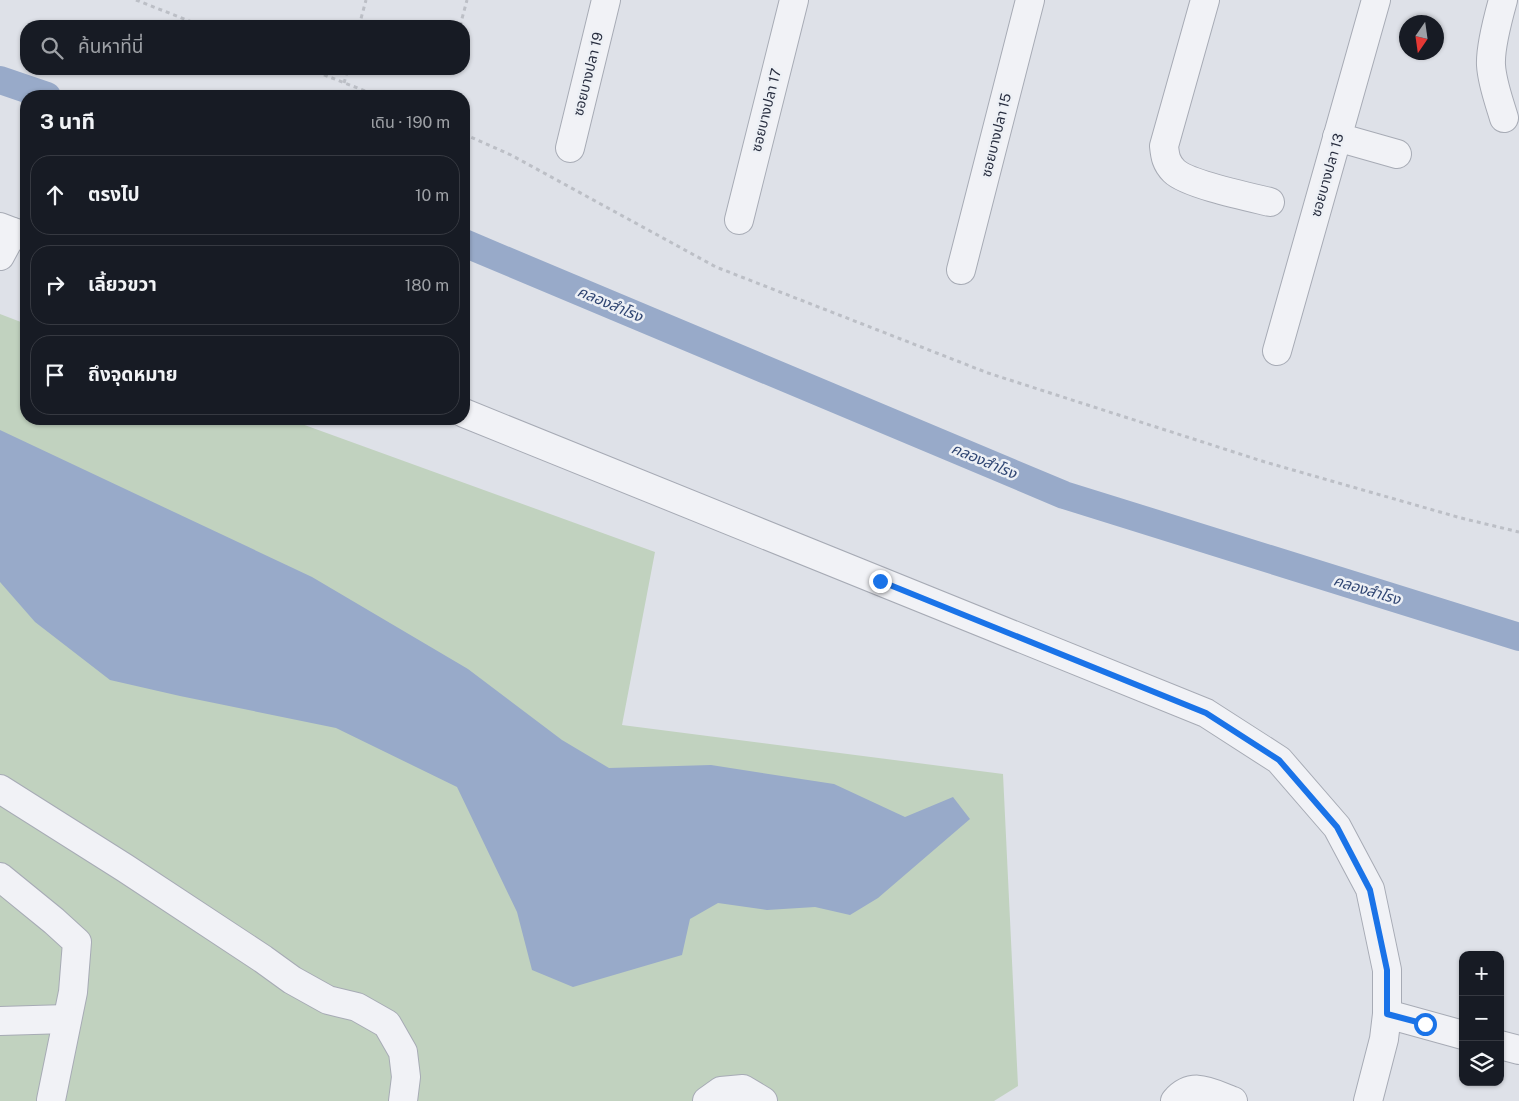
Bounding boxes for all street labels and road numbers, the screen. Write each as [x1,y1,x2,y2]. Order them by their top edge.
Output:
street label: ซอยบางปลา 19 [570,30,606,118]
street label: ซอยบางปลา 17 [748,67,784,153]
street label: ซอยบางปลา 15 [978,91,1014,179]
street label: ซอยบางปลา 13 [1307,131,1347,218]

